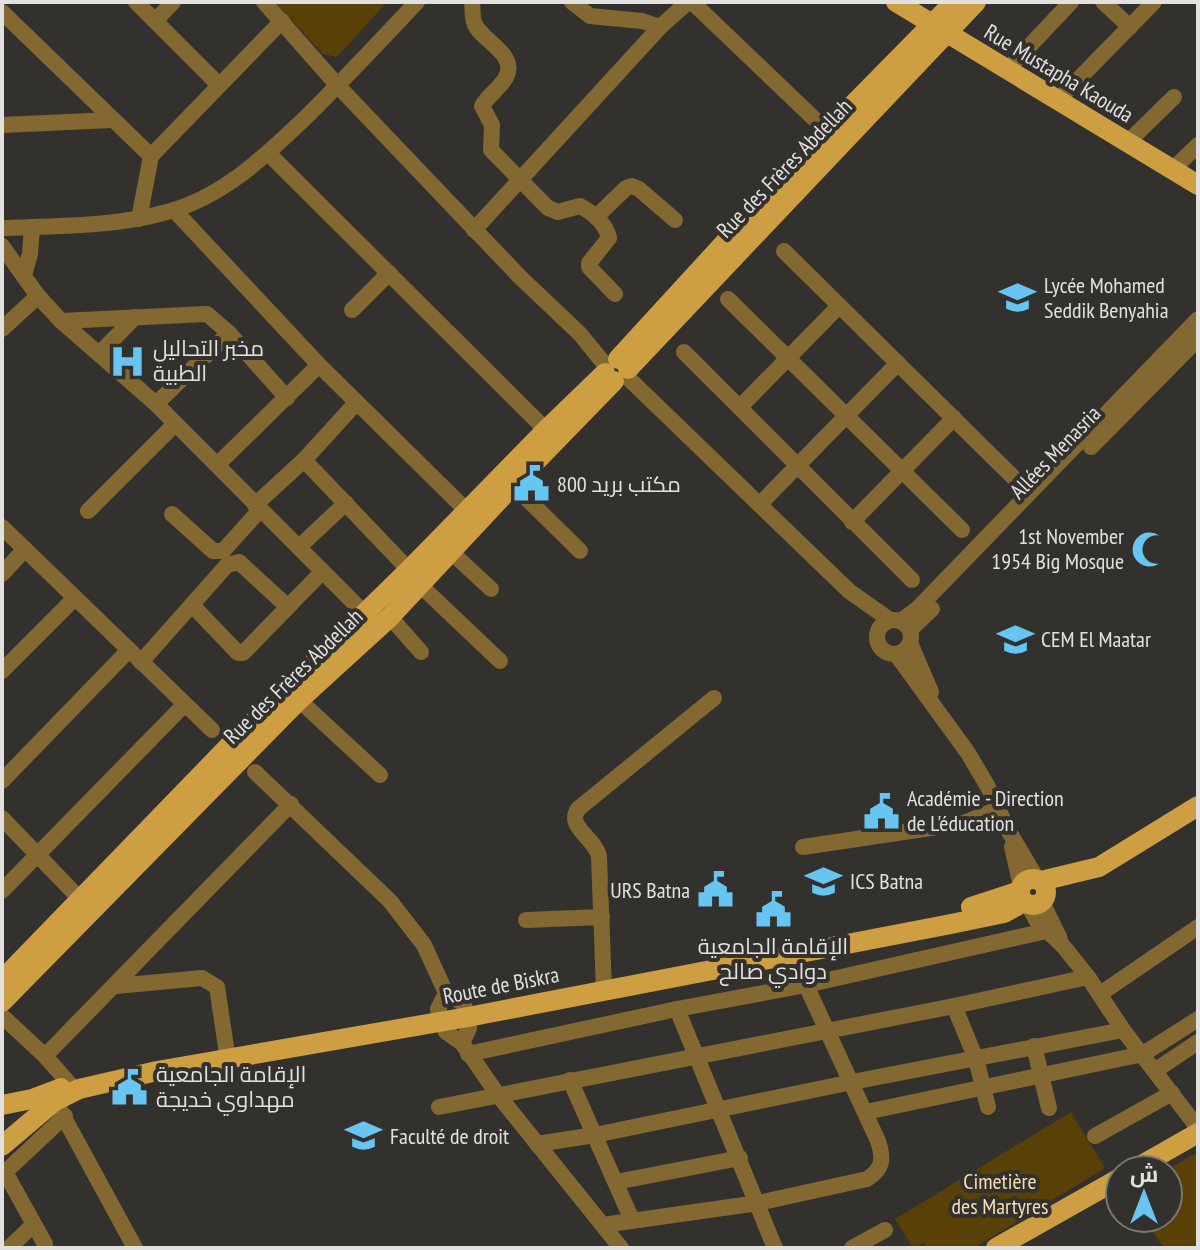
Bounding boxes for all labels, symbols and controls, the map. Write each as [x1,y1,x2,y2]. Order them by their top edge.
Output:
street label: Rue Mustapha Kaouda [979,17,1139,129]
street label: Rue des Frères Abdellah [710,93,858,243]
place label: Lycée Mohamed Seddik Benyahia [1044,271,1168,324]
school or university icon: Lycée Mohamed Seddik Benyahia [999,279,1037,317]
place label: مخبر التحاليل الطبية [153,334,264,387]
hospital icon: مخبر التحاليل الطبية [108,342,146,380]
street label: Allées Menasria [1003,399,1107,505]
public building icon: مكتب بريد 800 [512,465,550,503]
place label: مكتب بريد 800 [557,470,681,498]
place label: 1st November 1954 Big Mosque [991,522,1124,575]
mosque icon: 1st November 1954 Big Mosque [1131,530,1169,568]
street label: Rue des Frères Abdellah [218,602,368,750]
school or university icon: CEM El Maatar [996,620,1034,658]
place label: CEM El Maatar [1041,625,1151,653]
place label: Académie - Direction de L'éducation [907,784,1064,837]
public building icon: Académie - Direction de L'éducation [862,792,900,830]
school or university icon: ICS Batna [805,862,843,900]
place label: ICS Batna [850,867,923,895]
public building icon: URS Batna [697,871,735,909]
place label: URS Batna [610,876,690,904]
public building icon: الإقامة الجامعية دوادي صالح [754,891,792,929]
place label: الإقامة الجامعية دوادي صالح [698,932,848,988]
street label: Route de Biskra [441,960,561,1010]
place label: الإقامة الجامعية مهداوي خديجة [156,1060,306,1116]
public building icon: الإقامة الجامعية مهداوي خديجة [111,1068,149,1106]
school or university icon: Faculté de droit [345,1117,383,1155]
place label: Faculté de droit [390,1122,509,1150]
north arrow [1104,1154,1184,1234]
text: ش [1130,1160,1158,1188]
park label: Cimetière des Martyres [952,1167,1048,1220]

